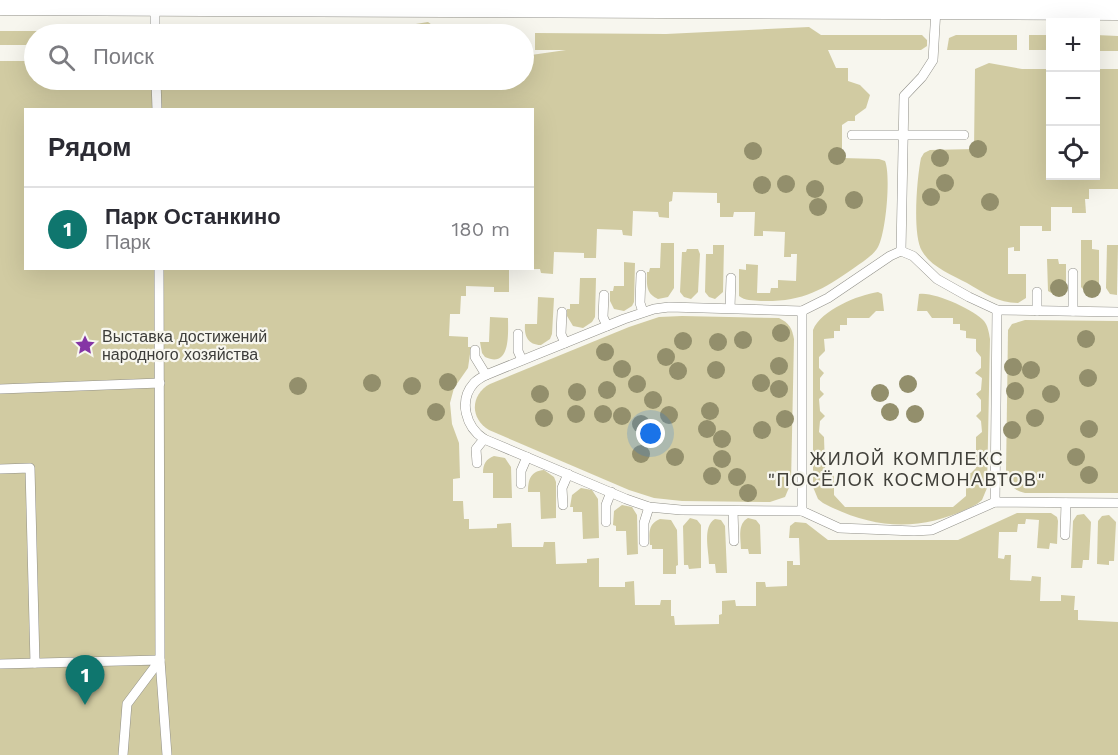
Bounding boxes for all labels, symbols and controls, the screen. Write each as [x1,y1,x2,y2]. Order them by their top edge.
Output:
map controls [1046,18,1100,180]
button: + [1046,18,1100,72]
search box [24,24,534,90]
icon: search [45,41,78,74]
text: Поиск [93,44,154,69]
button: − [1046,72,1100,126]
button: locate [1046,126,1100,180]
text: Рядом [48,132,131,162]
text: Парк Останкино [105,204,281,229]
text: 1 [63,217,72,241]
text: 180 m [452,217,510,241]
text: Парк [105,230,150,254]
place label: Выставка достижений народного хозяйства [102,327,267,364]
place icon: Выставка достижений народного хозяйства [73,333,97,357]
your location [636,419,665,448]
district label: ЖИЛОЙ КОМПЛЕКС "ПОСЁЛОК КОСМОНАВТОВ" [768,448,1046,490]
pin: 1 [66,656,104,705]

